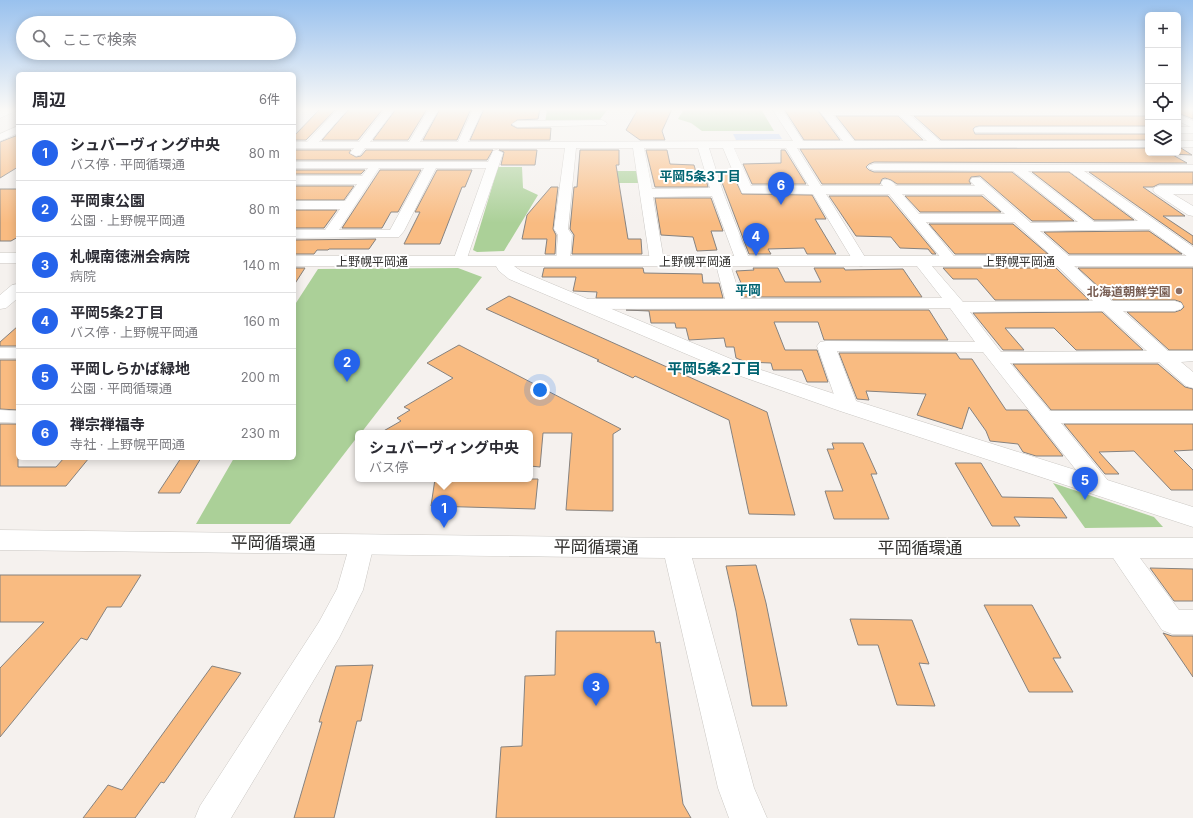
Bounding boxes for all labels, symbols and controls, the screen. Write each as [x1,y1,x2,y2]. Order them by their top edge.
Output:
map controls [1145,12,1181,156]
button: + [1145,12,1181,48]
search box [16,16,296,60]
icon: search [30,27,52,49]
text: ここで検索 [62,30,137,49]
button: − [1145,48,1181,84]
button: locate [1145,84,1181,120]
text: 周辺 [32,90,66,110]
text: 6件 [259,91,280,107]
button: layers [1145,120,1181,156]
text: シュバーヴィング中央 [70,135,220,154]
text: 1 [42,145,48,161]
text: 80 m [249,145,280,161]
text: バス停 · 平岡循環通 [70,156,185,172]
district label: 平岡5条3丁目 [659,168,741,184]
pin: 6 [768,172,794,205]
text: 平岡東公園 [70,191,145,210]
text: 2 [41,201,49,217]
text: 80 m [249,201,280,217]
text: 公園 · 上野幌平岡通 [70,212,185,228]
pin: 4 [743,223,769,256]
text: 札幌南徳洲会病院 [70,247,190,266]
street label: 上野幌平岡通 [336,254,408,269]
street label: 上野幌平岡通 [659,254,731,269]
street label: 上野幌平岡通 [983,254,1055,269]
text: 3 [41,257,49,273]
text: 140 m [243,257,280,273]
text: 病院 [70,268,96,284]
district label: 平岡 [735,282,761,298]
place label: 北海道朝鮮学園 [1087,284,1171,299]
marker: 北海道朝鮮学園 [1174,286,1184,296]
text: 平岡5条2丁目 [70,303,164,322]
text: 4 [41,313,49,329]
text: 160 m [243,313,280,329]
text: バス停 · 上野幌平岡通 [70,324,198,340]
pin: 2 [334,349,360,382]
text: 平岡しらかば緑地 [70,359,190,378]
district label: 平岡5条2丁目 [667,359,761,378]
text: 5 [41,369,49,385]
text: 200 m [241,369,280,385]
text: 公園 · 平岡循環通 [70,380,172,396]
your location [530,380,550,400]
text: 禅宗禅福寺 [70,415,145,434]
text: 6 [41,425,49,441]
text: 230 m [241,425,280,441]
popup [355,430,533,482]
text: 寺社 · 上野幌平岡通 [70,436,185,452]
text: シュバーヴィング中央 [369,438,519,457]
text: バス停 [369,459,408,475]
pin: 5 [1072,467,1098,500]
pin: 1 [431,495,457,528]
street label: 平岡循環通 [230,532,316,554]
street label: 平岡循環通 [553,536,639,558]
street label: 平岡循環通 [878,538,963,558]
pin: 3 [583,673,609,706]

